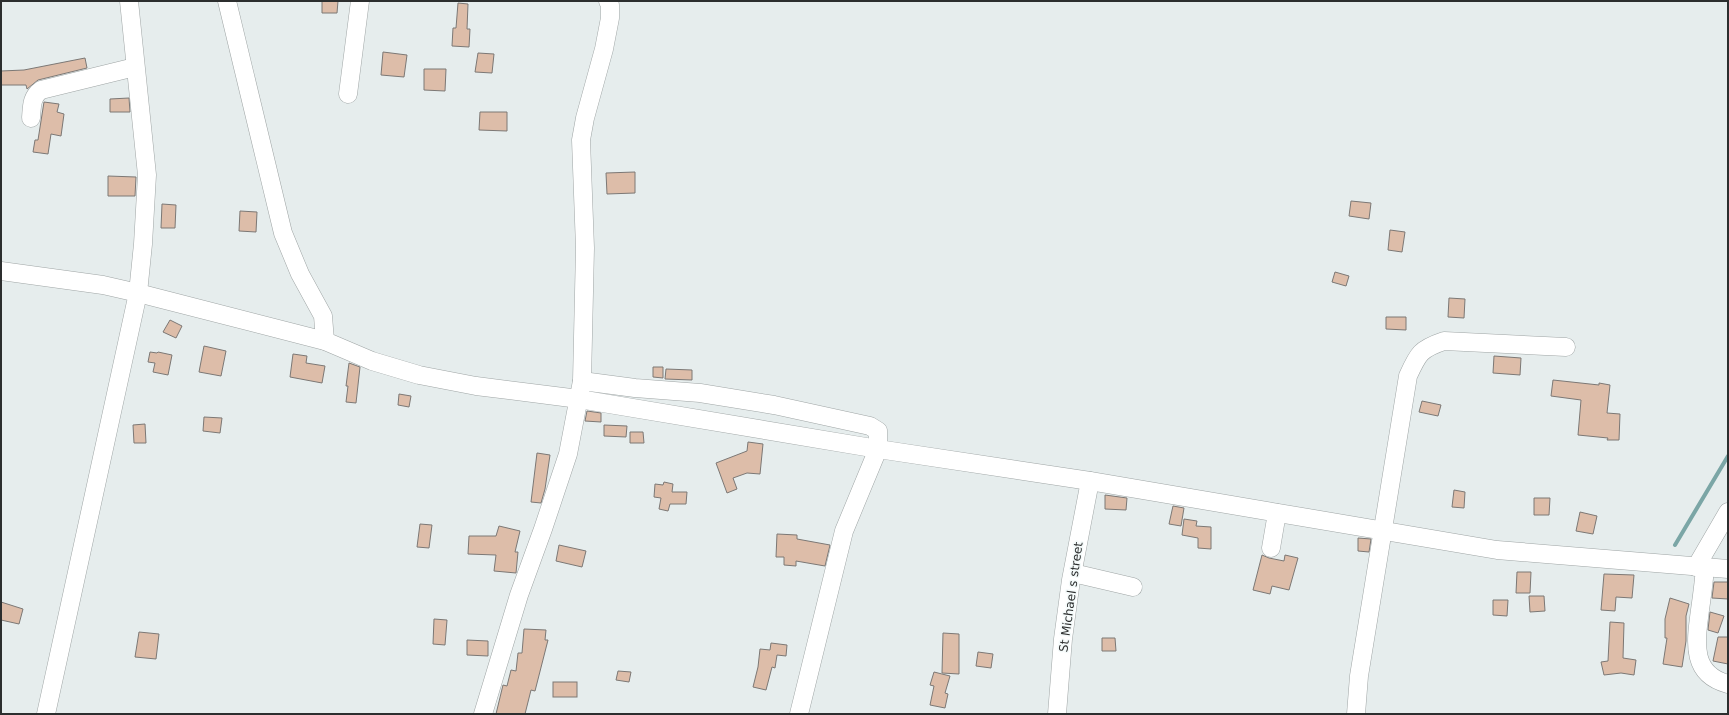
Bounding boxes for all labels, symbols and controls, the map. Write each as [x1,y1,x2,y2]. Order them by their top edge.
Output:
street label: St Michael s street [1056,541,1086,653]

